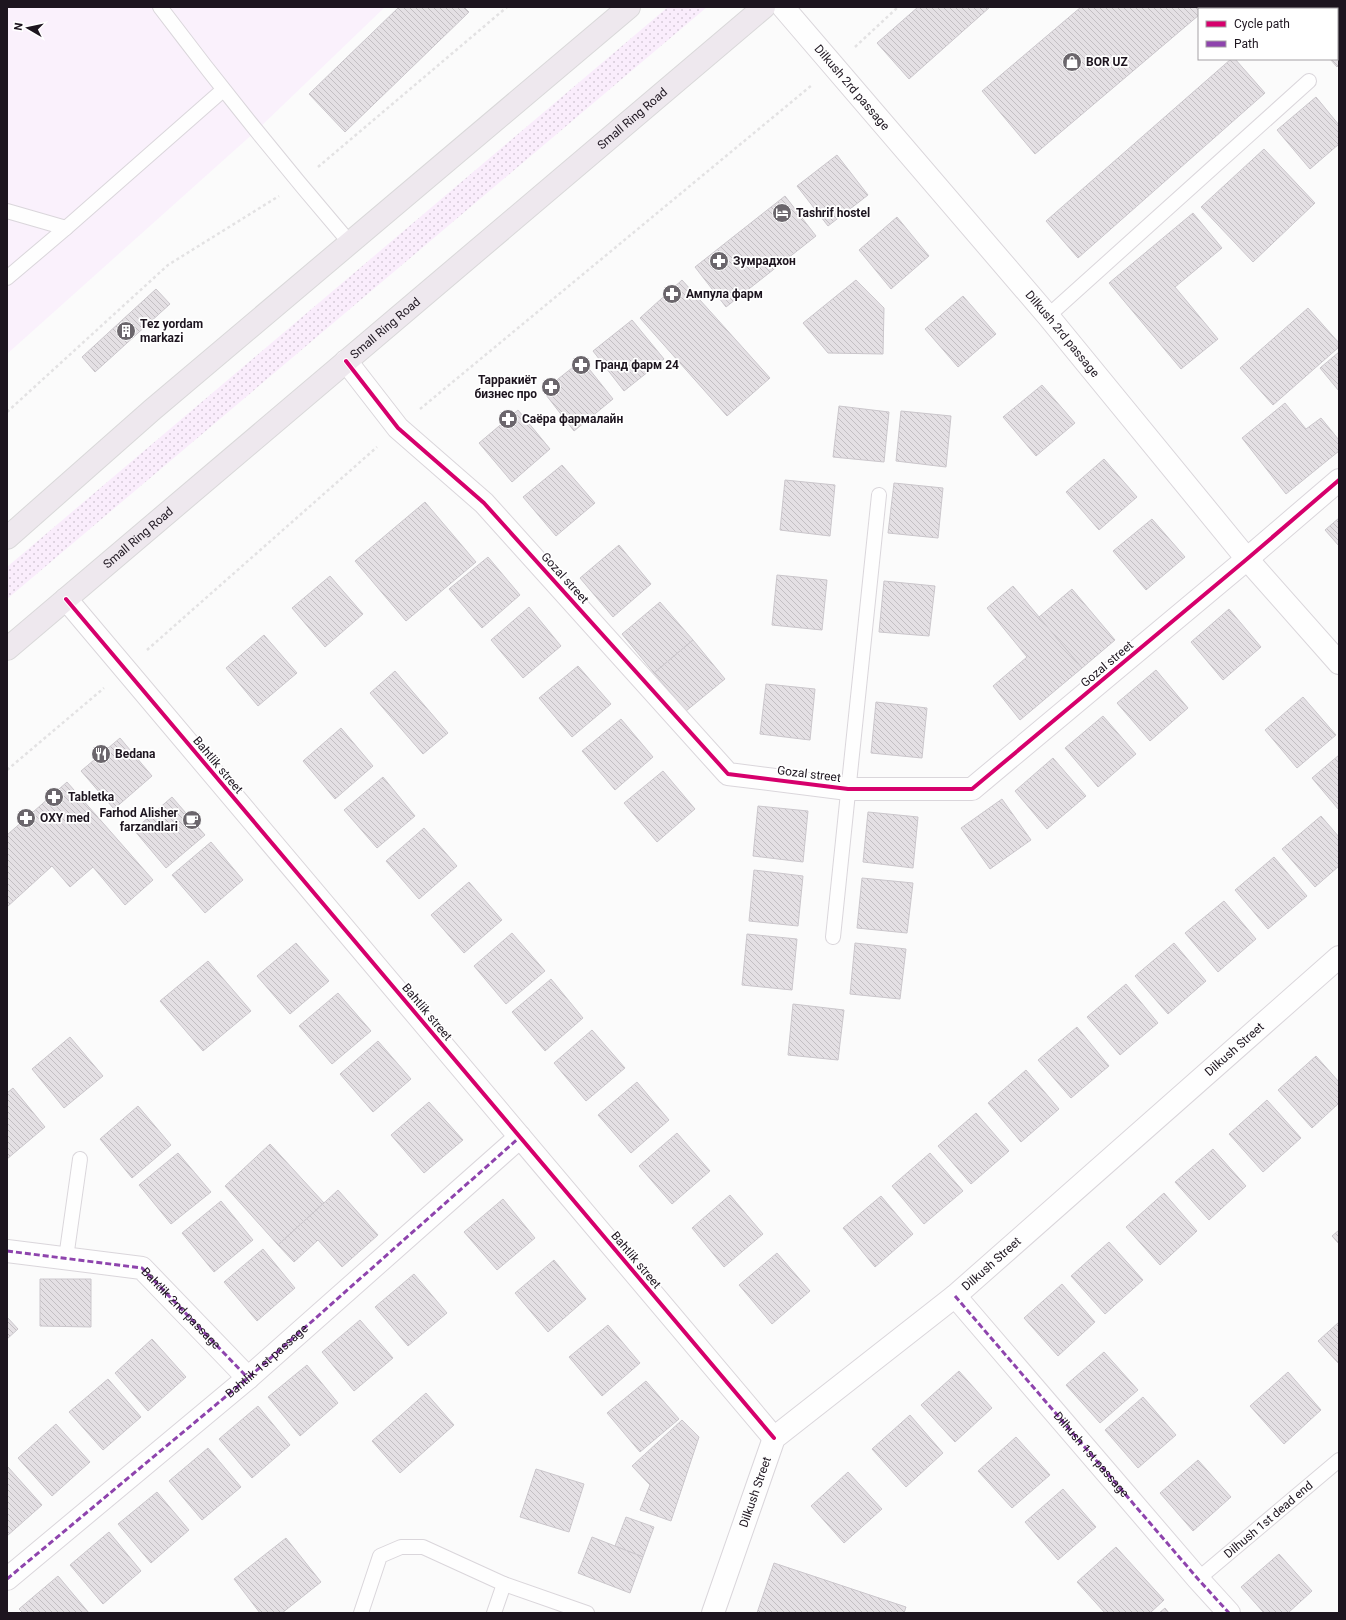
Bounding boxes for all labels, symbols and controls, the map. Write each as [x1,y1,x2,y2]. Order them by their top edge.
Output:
north arrow [8,8,48,48]
legend [1198,8,1338,60]
text: Cycle path [1234,17,1290,31]
text: N [12,21,26,31]
text: Path [1234,37,1259,51]
street label: Dilkush 2rd passage [812,42,892,133]
shop icon: BOR UZ [1061,51,1083,73]
place label: BOR UZ [1086,55,1128,69]
street label: Small Ring Road [595,85,670,152]
hotel icon: Tashrif hostel [771,202,793,224]
place label: Tashrif hostel [796,206,870,220]
pharmacy icon: Зумрадхон [708,250,730,272]
place label: Зумрадхон [733,254,796,268]
pharmacy icon: Ампула фарм [661,283,683,305]
place label: Ампула фарм [686,287,763,301]
street label: Dilkush 2rd passage [1022,288,1102,380]
street label: Small Ring Road [347,295,423,362]
place label: Tez yordam markazi [140,317,203,345]
building icon: Tez yordam markazi [115,320,137,342]
pharmacy icon: Гранд фарм 24 [570,354,592,376]
place label: Гранд фарм 24 [595,358,679,372]
place label: Тарракиёт бизнес про [474,373,537,401]
pharmacy icon: Тарракиёт бизнес про [540,376,562,398]
pharmacy icon: Саёра фармалайн [497,408,519,430]
place label: Саёра фармалайн [522,412,623,426]
street label: Small Ring Road [100,504,176,571]
street label: Gozal street [538,550,592,607]
street label: Gozal street [1078,638,1136,690]
street label: Bahtlik street [190,734,246,796]
restaurant icon: Bedana [90,743,112,765]
place label: Bedana [115,747,156,761]
street label: Gozal street [776,763,842,785]
pharmacy icon: Tabletka [43,786,65,808]
place label: Tabletka [68,790,115,804]
place label: Farhod Alisher farzandlari [99,806,179,834]
pharmacy icon: OXY med [15,807,37,829]
cafe icon: Farhod Alisher farzandlari [181,809,203,831]
place label: OXY med [40,811,90,825]
street label: Bahtlik street [399,981,455,1043]
street label: Dilkush Street [1202,1020,1267,1079]
street label: Bahtlik street [608,1229,664,1291]
street label: Dilkush Street [959,1234,1024,1294]
street label: Bahtlik 2nd passage [138,1265,223,1352]
street label: Bahtlik 1st passage [223,1321,311,1401]
street label: Dilhush 1st passage [1051,1409,1132,1500]
street label: Dilkush Street [736,1455,774,1529]
street label: Dilhush 1st dead end [1221,1478,1316,1561]

